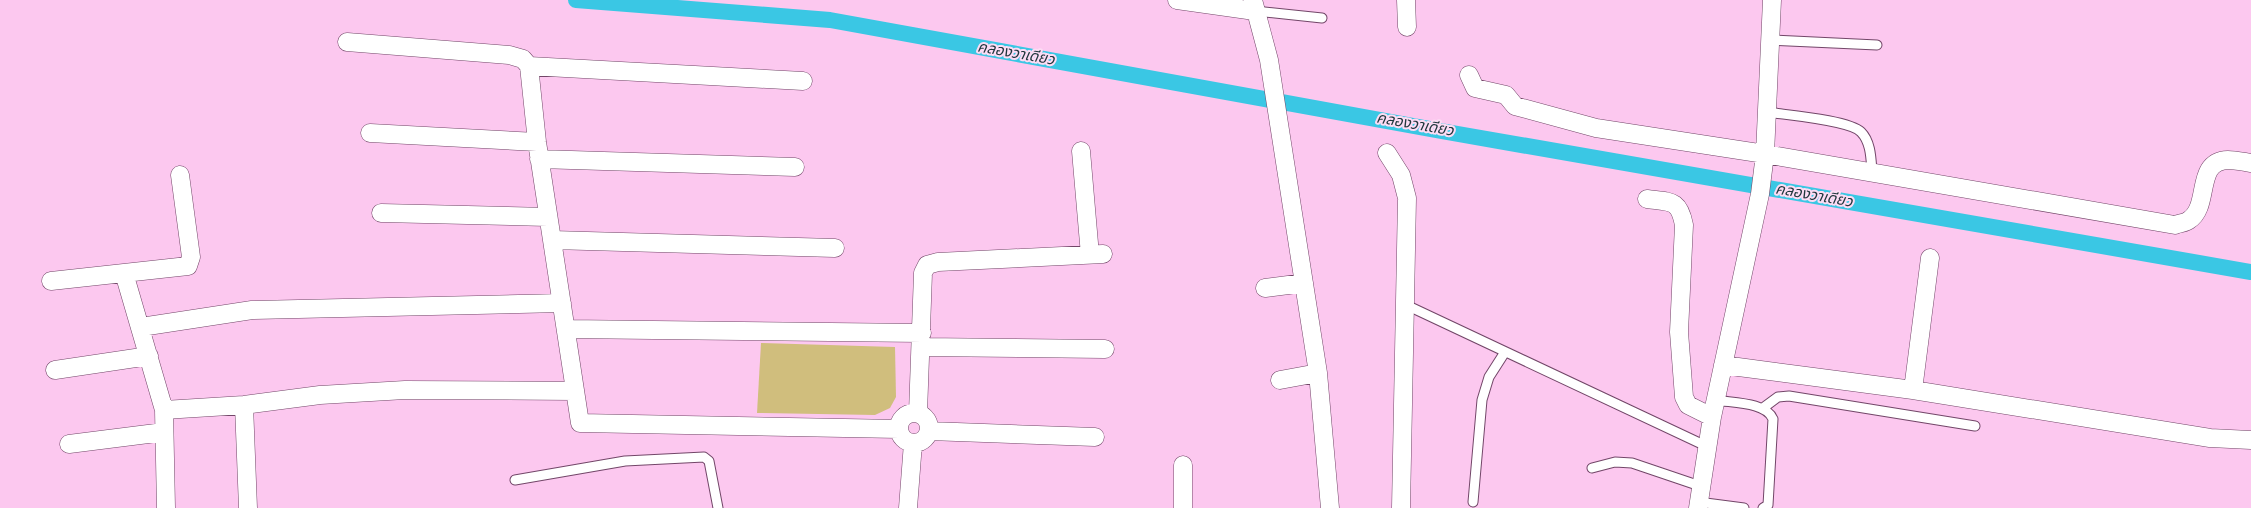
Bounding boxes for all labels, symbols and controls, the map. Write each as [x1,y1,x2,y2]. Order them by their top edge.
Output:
water label: คลองวาเดียว [976,35,1057,69]
water label: คลองวาเดียว [1375,106,1456,140]
water label: คลองวาเดียว [1774,177,1855,211]

